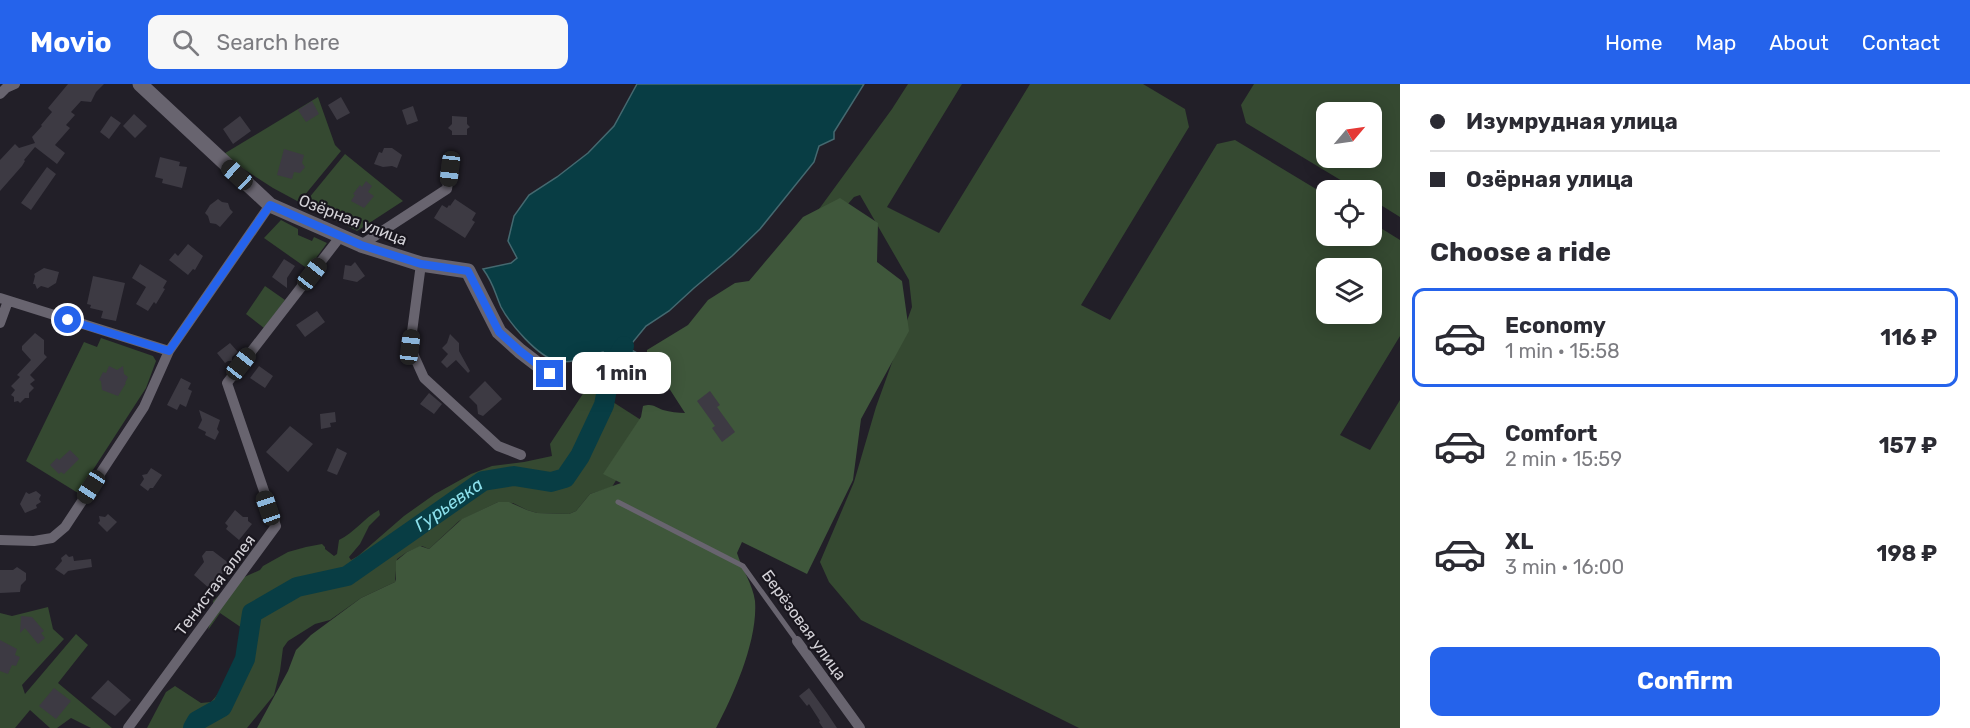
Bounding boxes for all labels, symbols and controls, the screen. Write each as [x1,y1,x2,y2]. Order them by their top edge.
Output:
search box [148,15,568,69]
text: Movio [30,26,112,59]
icon: search [169,26,202,59]
text: Search here [217,29,340,56]
text: Home [1605,30,1662,55]
text: Map [1695,30,1736,55]
text: About [1769,30,1829,55]
text: Contact [1862,30,1940,55]
north arrow [1316,102,1382,168]
map controls [1316,102,1382,324]
text: Изумрудная улица [1466,108,1678,135]
car [439,150,461,188]
car [218,156,256,194]
text: Озёрная улица [1466,166,1633,193]
button: locate [1316,180,1382,246]
street label: Озёрная улица [296,191,410,249]
text: Choose a ride [1430,236,1611,268]
car [294,254,330,294]
button: layers [1316,258,1382,324]
route start [54,306,81,333]
icon: car [1433,311,1487,365]
text: Economy [1505,312,1606,339]
text: 116 ₽ [1880,324,1937,351]
car [399,328,421,366]
text: 1 min · 15:58 [1505,339,1620,363]
car [223,344,259,384]
callout: 1 min [571,353,670,395]
route end [536,360,563,387]
text: 1 min [596,361,647,385]
icon: car [1433,419,1487,473]
text: Comfort [1505,420,1597,447]
text: 157 ₽ [1879,432,1937,459]
text: 2 min · 15:59 [1505,447,1622,471]
car [74,467,108,507]
water label: Гурьевка [411,473,488,536]
car [254,488,282,528]
icon: car [1433,527,1487,581]
text: XL [1505,528,1533,555]
street label: Тенистая аллея [171,531,259,639]
text: 198 ₽ [1877,540,1937,567]
text: 3 min · 16:00 [1505,555,1624,579]
street label: Берёзовая улица [758,566,850,684]
button: Confirm [1430,647,1940,716]

